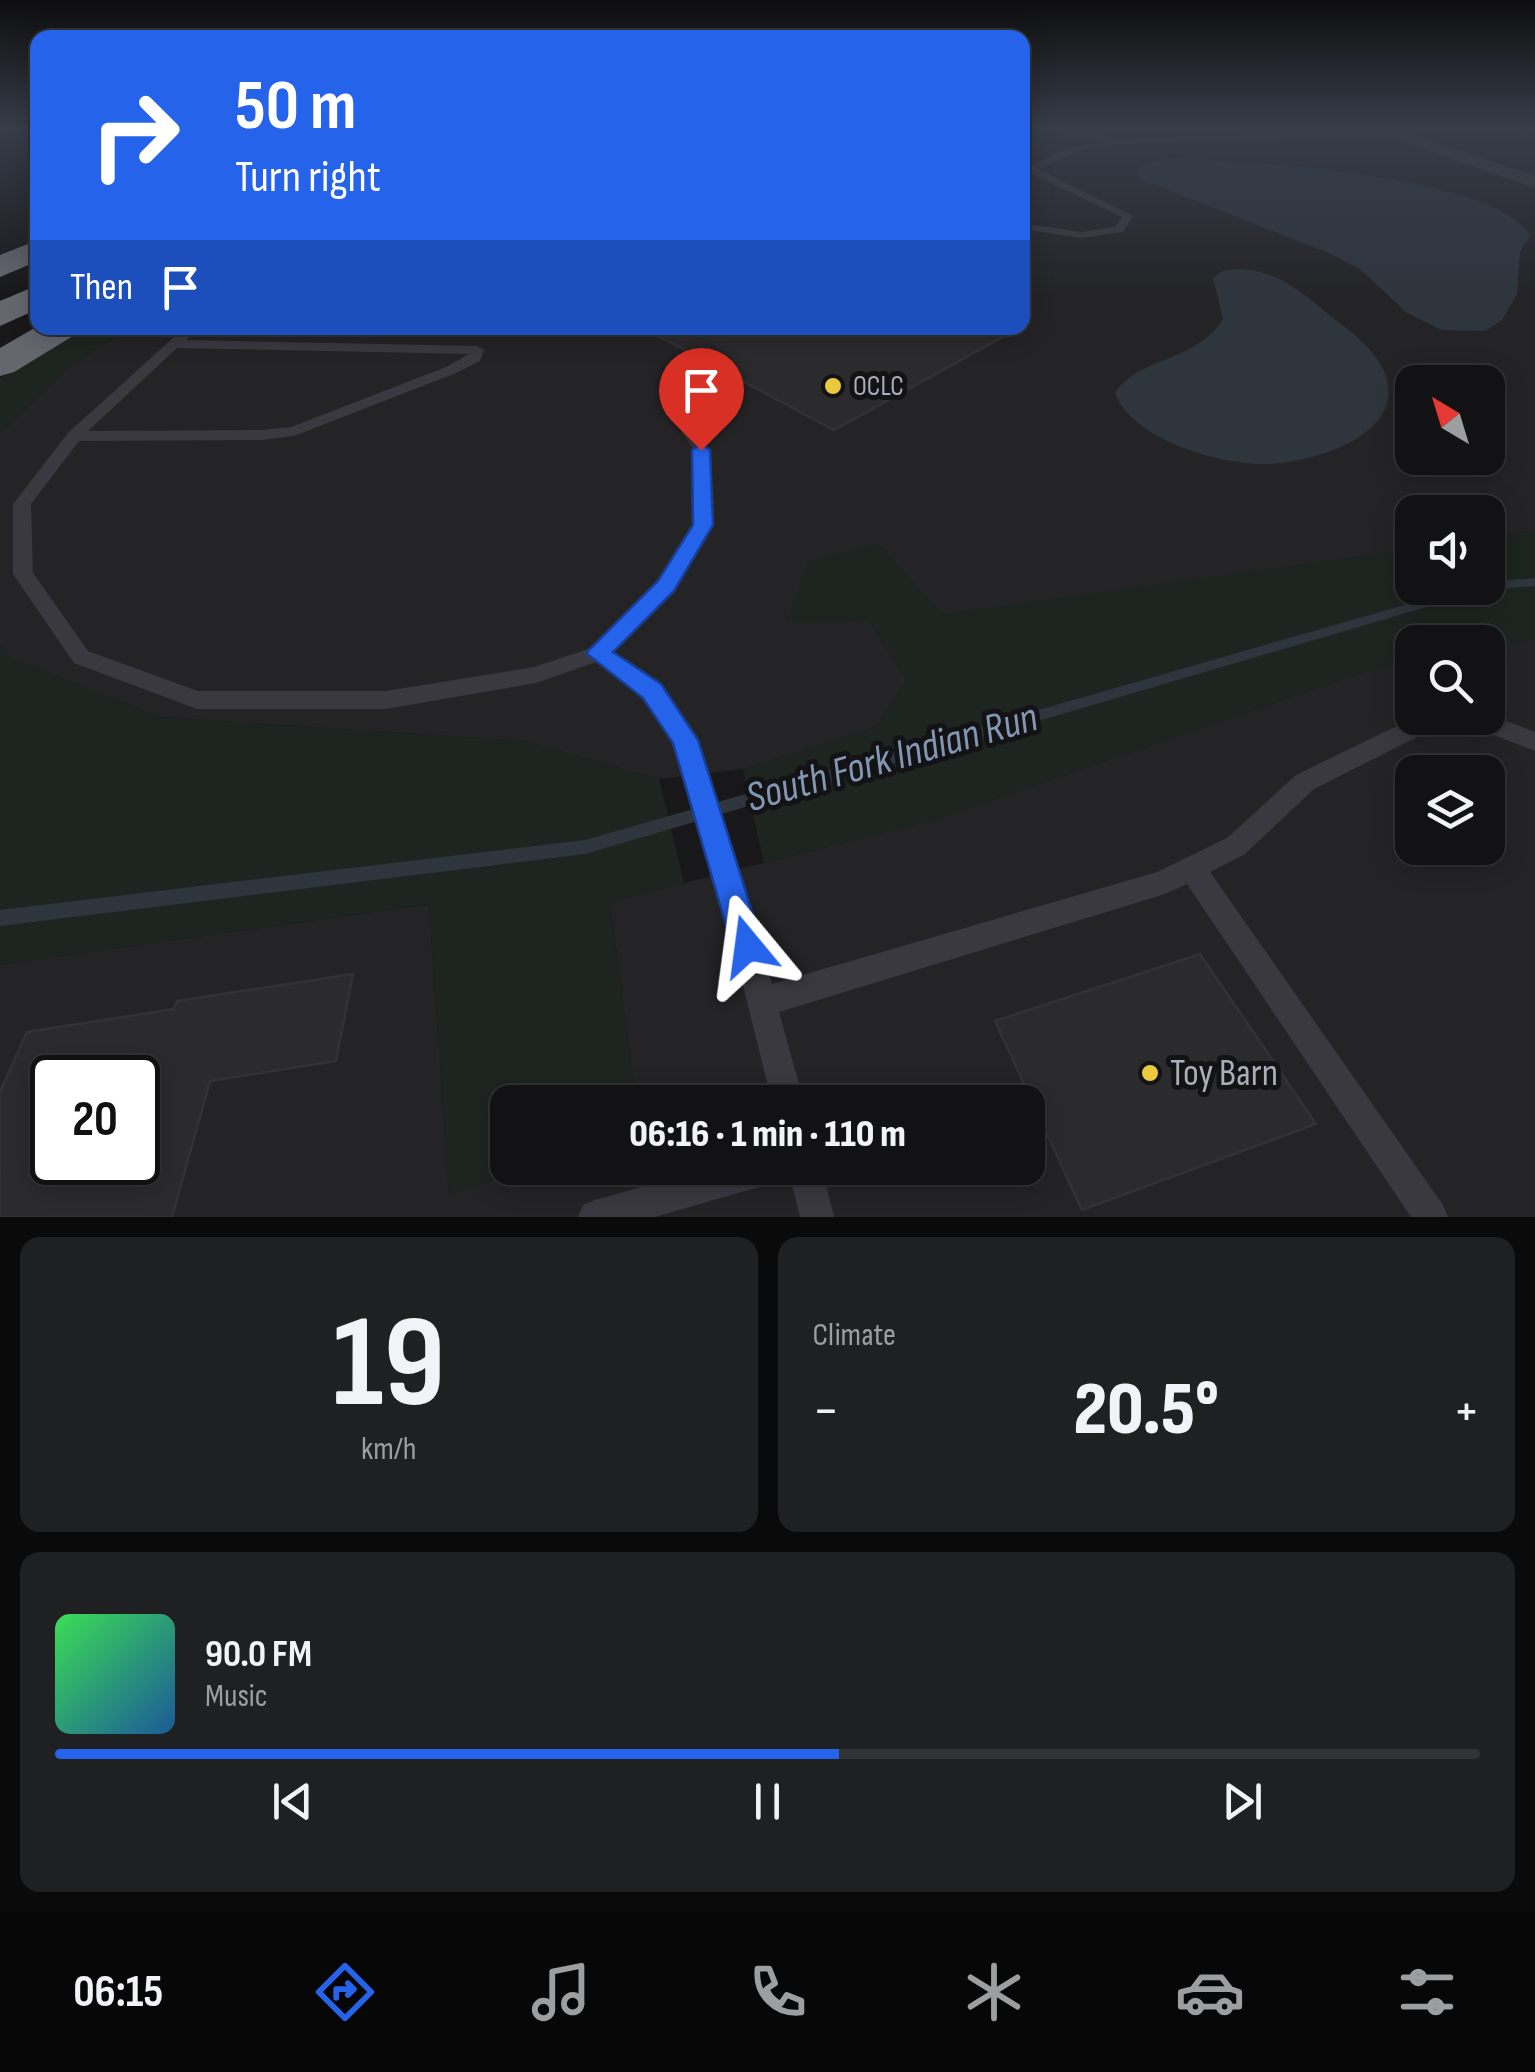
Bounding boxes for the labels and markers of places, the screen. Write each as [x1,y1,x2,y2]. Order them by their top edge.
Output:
pin [659,348,744,451]
place label: OCLC [853,370,904,403]
marker: OCLC [822,375,844,397]
place label: Toy Barn [1170,1051,1278,1096]
marker: Toy Barn [1139,1062,1161,1084]

